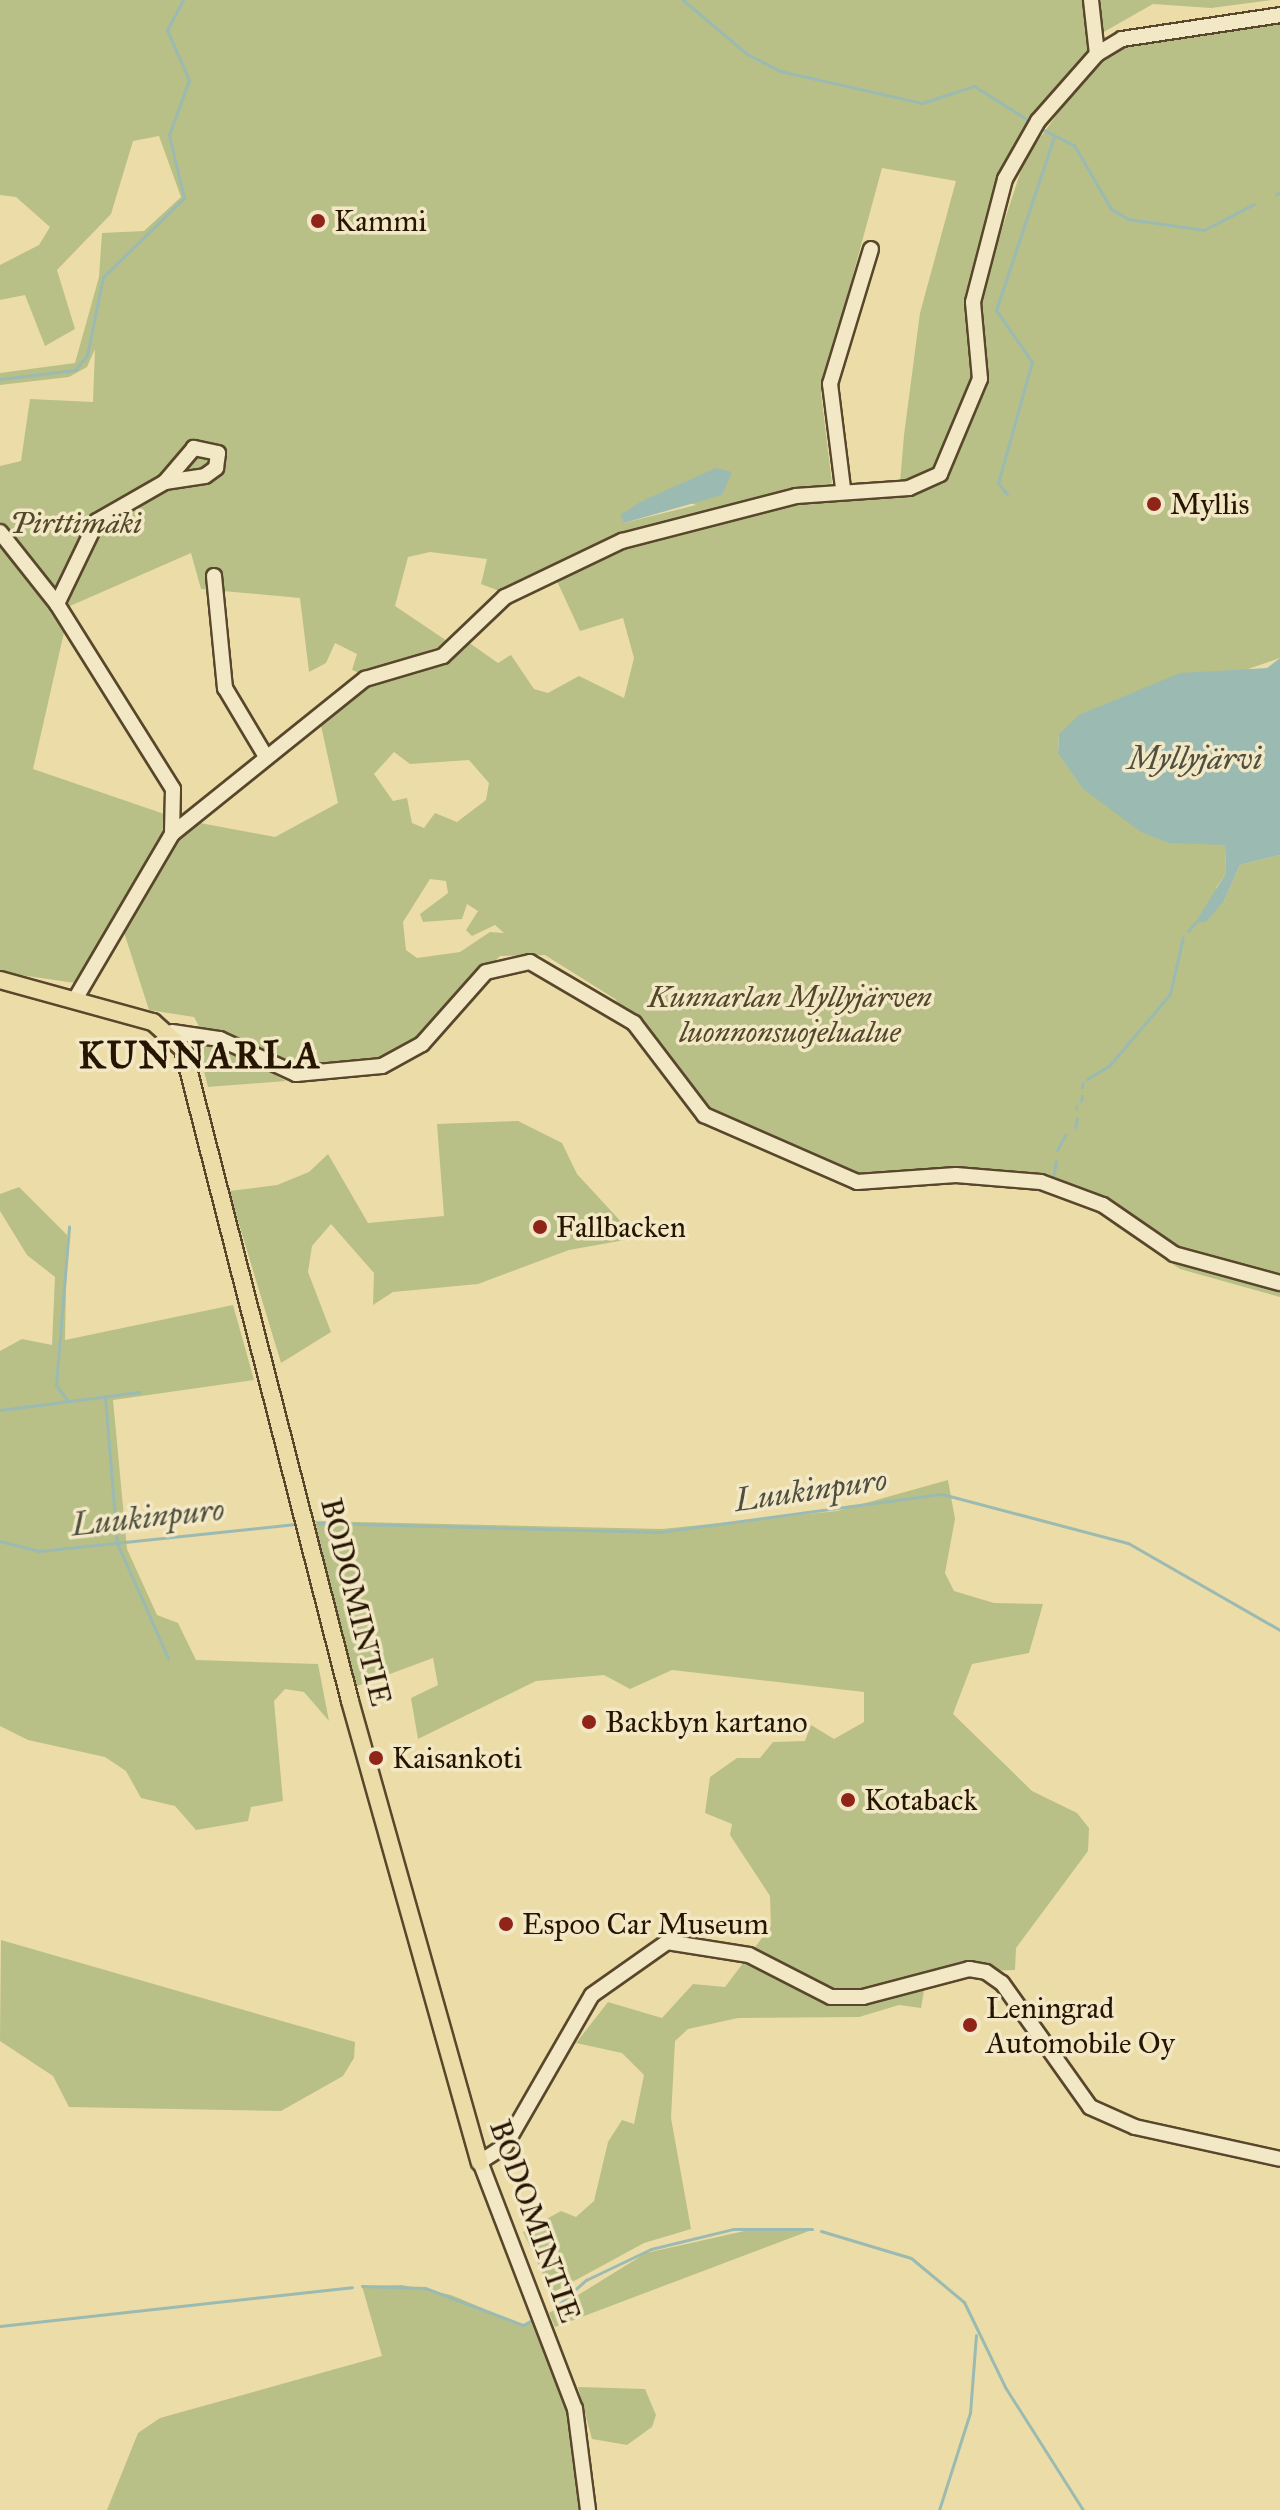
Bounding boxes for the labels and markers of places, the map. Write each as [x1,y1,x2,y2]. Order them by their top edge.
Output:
place label: Kammi [334,203,427,239]
marker: Kammi [309,212,327,230]
place label: Myllis [1170,486,1250,522]
marker: Myllis [1145,495,1163,513]
place label: Fallbacken [556,1209,686,1245]
marker: Fallbacken [531,1218,549,1236]
place label: Backbyn kartano [605,1704,808,1740]
marker: Backbyn kartano [580,1713,598,1731]
place label: Kaisankoti [392,1740,522,1776]
marker: Kaisankoti [367,1749,385,1767]
place label: Kotaback [864,1782,977,1818]
marker: Kotaback [839,1791,857,1809]
place label: Espoo Car Museum [522,1906,769,1942]
marker: Espoo Car Museum [497,1915,515,1933]
place label: Leningrad Automobile Oy [986,1990,1175,2060]
marker: Leningrad Automobile Oy [961,2016,979,2034]

